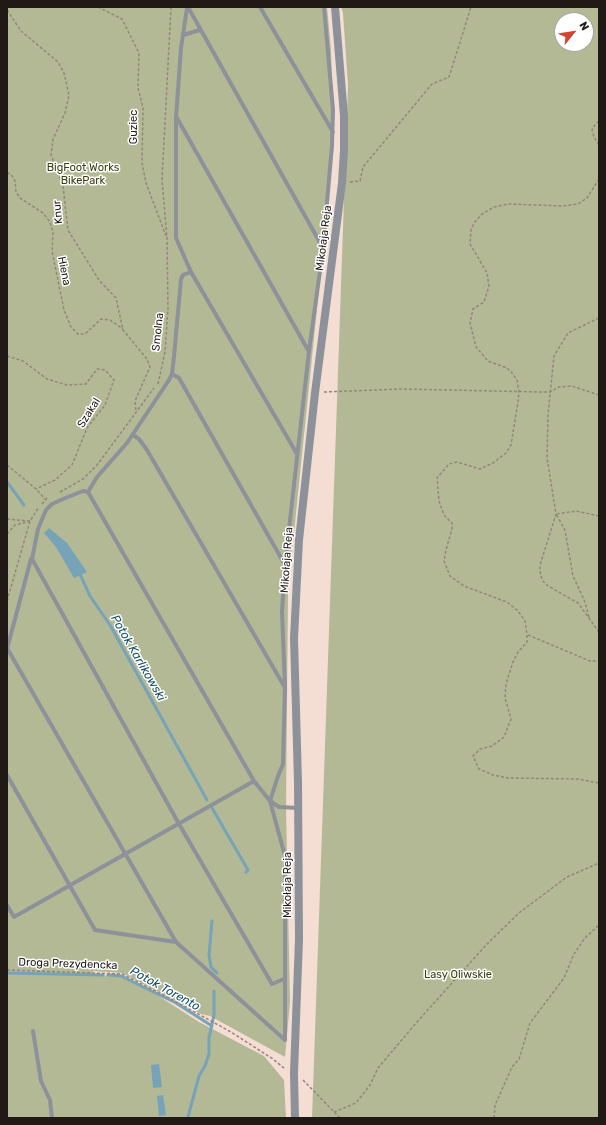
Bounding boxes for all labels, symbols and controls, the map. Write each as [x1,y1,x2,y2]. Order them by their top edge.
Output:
north arrow [554,12,594,52]
text: N [576,20,592,33]
street label: Guziec [127,110,141,144]
park label: BigFoot Works BikePark [47,161,119,187]
street label: Knur [50,199,66,225]
street label: Mikołaja Reja [313,204,335,272]
street label: Hiena [55,255,73,287]
street label: Smolna [149,312,167,352]
street label: Szakal [75,396,103,430]
street label: Mikołaja Reja [278,527,296,593]
water label: Potok Karlikowski [107,612,169,704]
street label: Mikołaja Reja [281,852,295,918]
street label: Droga Prezydencka [18,956,118,972]
water label: Potok Torento [128,964,202,1014]
park label: Lasy Oliwskie [424,968,492,982]

